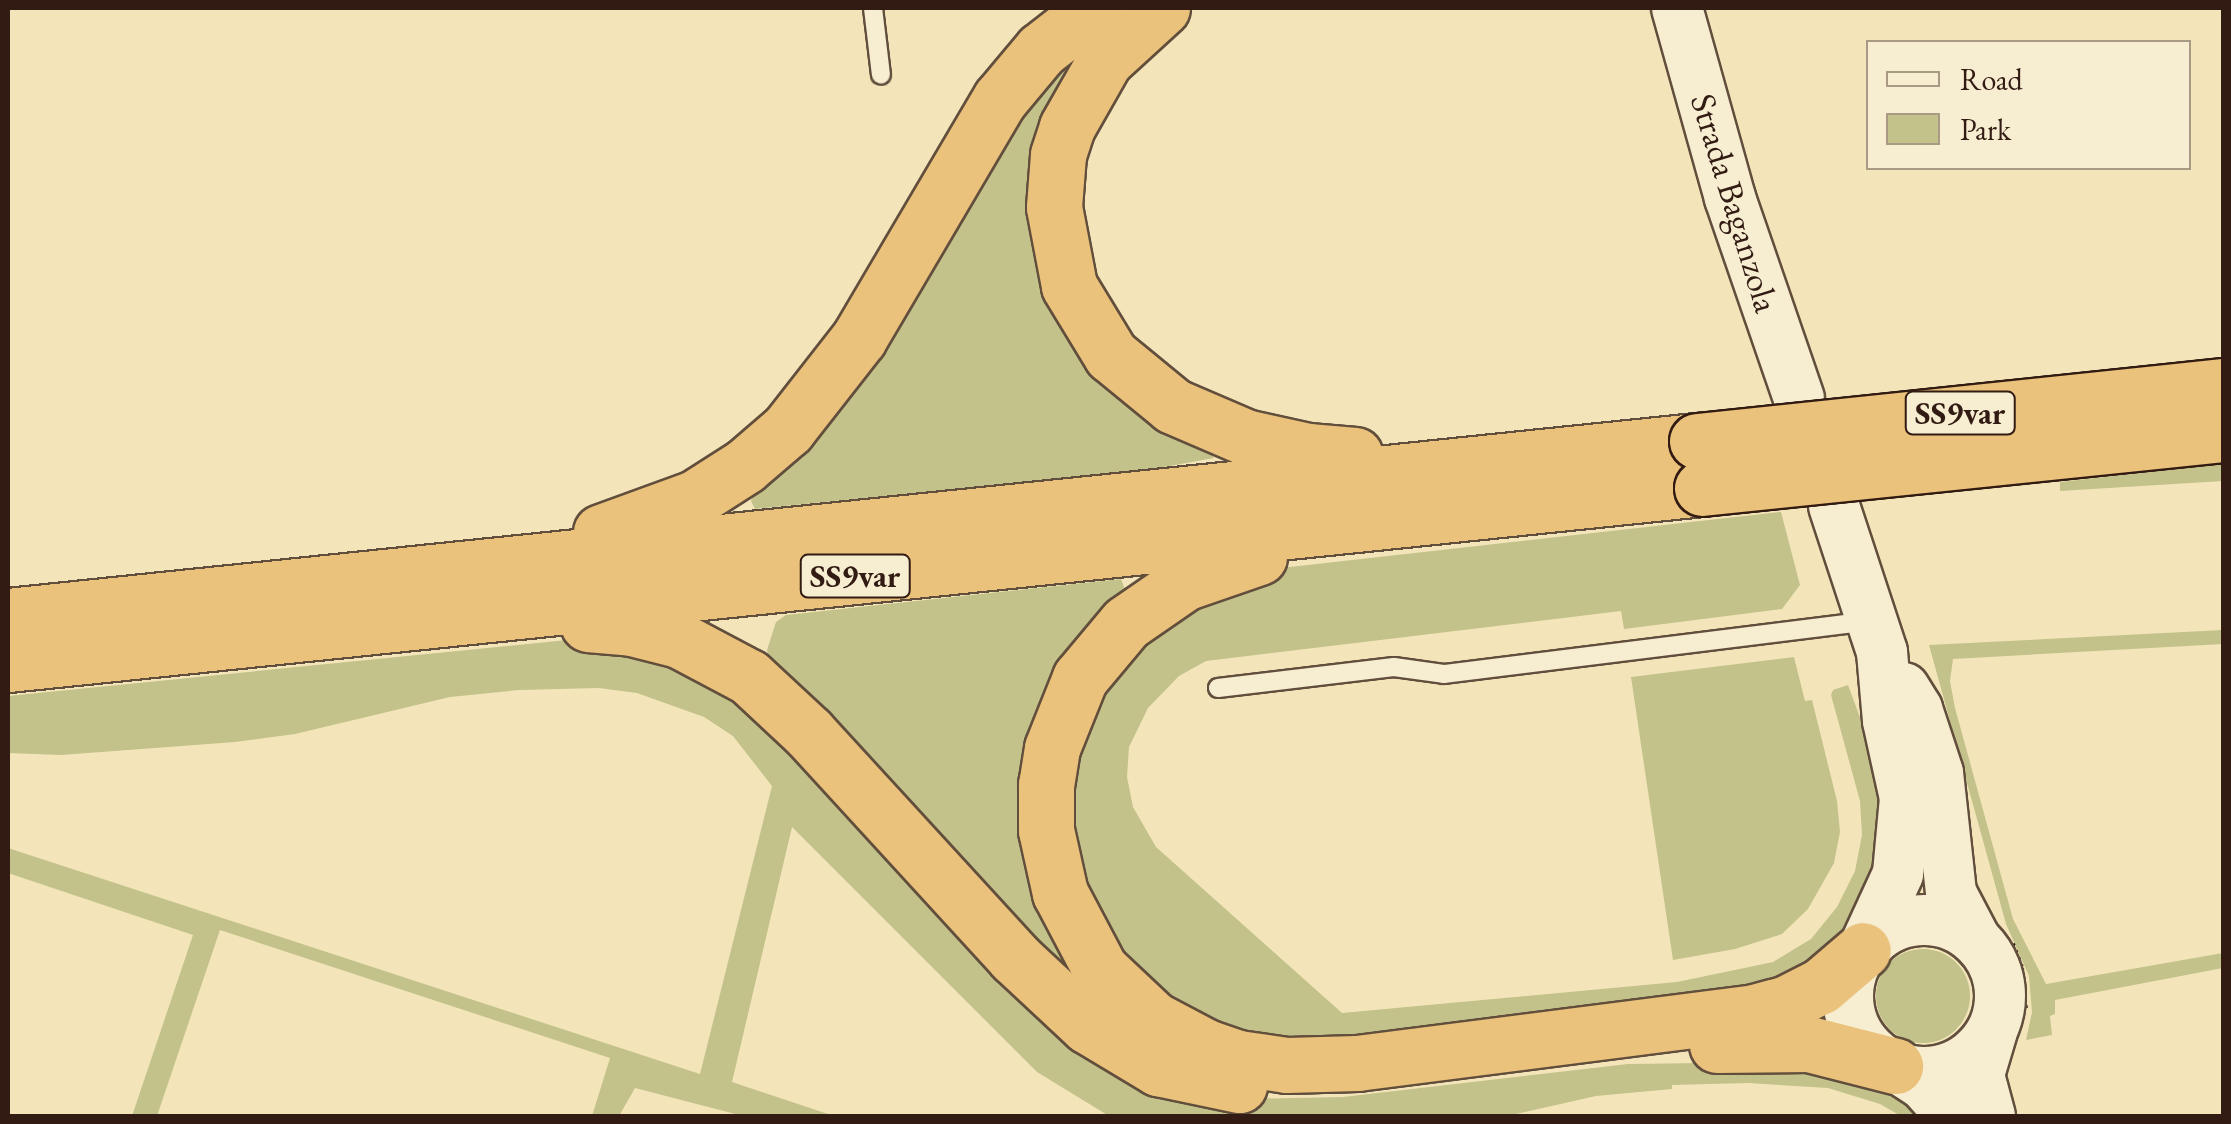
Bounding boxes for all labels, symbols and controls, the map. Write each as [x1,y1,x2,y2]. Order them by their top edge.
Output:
legend [1866,40,2191,170]
text: Road [1960,60,2023,99]
street label: Strada Baganzola [1682,89,1788,317]
text: Park [1960,110,2011,149]
road number: SS9var [1902,386,2018,440]
road number: SS9var [798,549,912,603]

